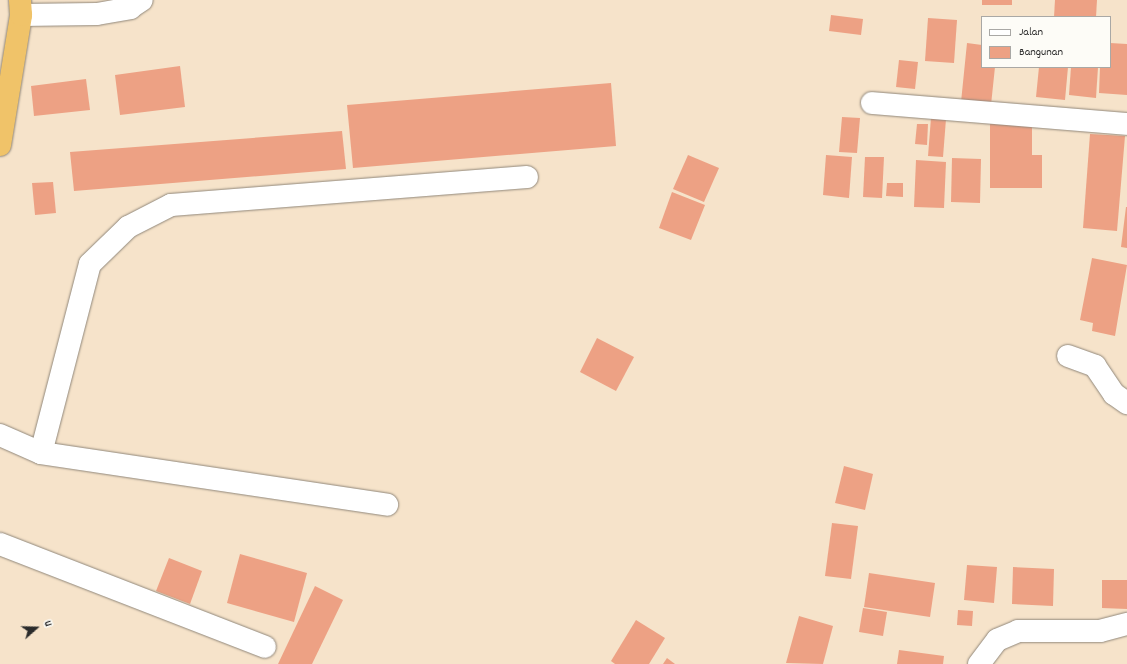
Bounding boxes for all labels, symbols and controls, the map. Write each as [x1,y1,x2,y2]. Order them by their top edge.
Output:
legend [981,16,1111,68]
text: Jalan [1019,24,1043,41]
text: Bangunan [1019,44,1063,61]
north arrow [16,608,56,648]
text: U [39,619,56,629]

